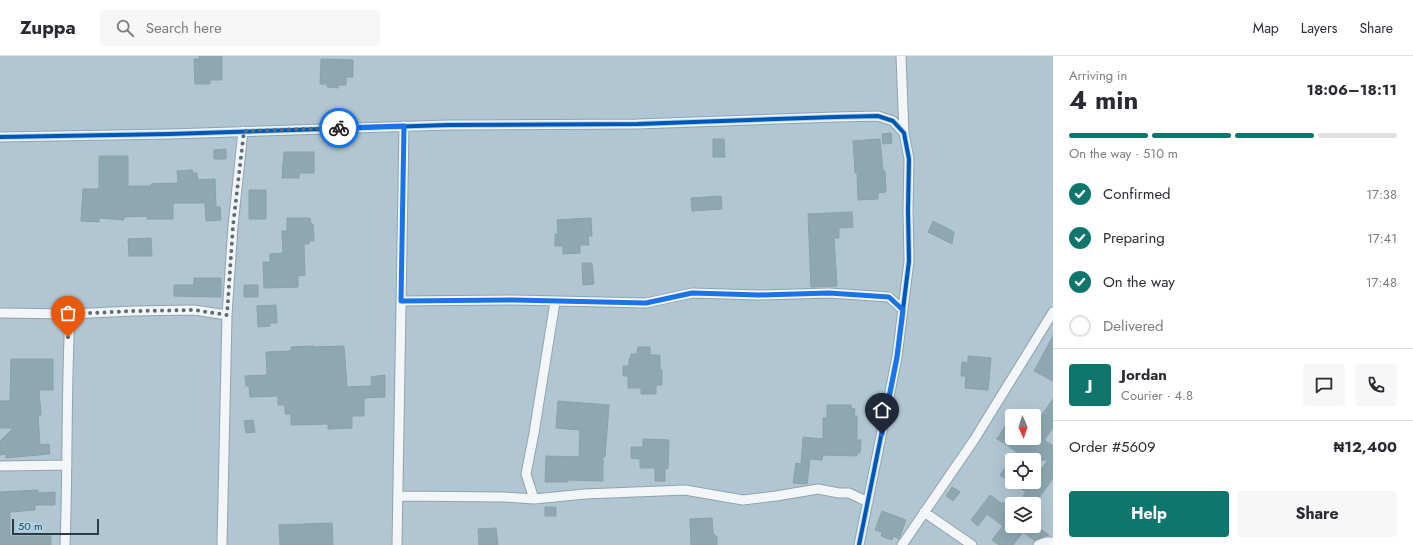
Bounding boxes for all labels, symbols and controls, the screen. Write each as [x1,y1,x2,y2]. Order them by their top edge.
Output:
search box [100,10,380,46]
text: Zuppa [20,14,76,41]
icon: search [114,17,136,39]
text: Search here [146,17,222,39]
text: Map [1253,18,1279,38]
text: Layers [1301,18,1337,38]
text: Share [1359,18,1393,38]
text: Arriving in [1069,66,1127,85]
text: 18:06–18:11 [1306,79,1397,101]
text: 4 min [1069,81,1138,119]
courier [319,108,359,148]
icon: bike [328,117,350,139]
text: On the way · 510 m [1069,144,1178,163]
icon: check [1069,183,1091,205]
text: Confirmed [1103,183,1171,205]
text: 17:38 [1366,185,1397,204]
icon: check [1069,227,1091,249]
text: Preparing [1103,227,1165,249]
text: 17:41 [1367,229,1397,248]
icon: check [1069,271,1091,293]
text: On the way [1103,271,1175,293]
text: 17:48 [1366,273,1397,292]
pin [51,296,85,337]
icon: bag [57,302,79,324]
text: Delivered [1103,315,1164,337]
text: Jordan [1121,364,1167,386]
button: chat [1303,364,1345,406]
button: phone [1355,364,1397,406]
text: J [1088,374,1092,396]
text: Courier · 4.8 [1121,386,1193,405]
pin [865,393,899,434]
icon: home [871,399,893,421]
north arrow [1005,409,1041,445]
map controls [1005,409,1041,533]
text: Order #5609 [1069,436,1156,458]
text: ₦12,400 [1334,436,1397,458]
button: locate [1005,453,1041,489]
button: Help [1069,491,1229,537]
button: Share [1237,491,1397,537]
button: layers [1005,497,1041,533]
scale bar [12,517,99,536]
text: 50 m [18,518,43,534]

